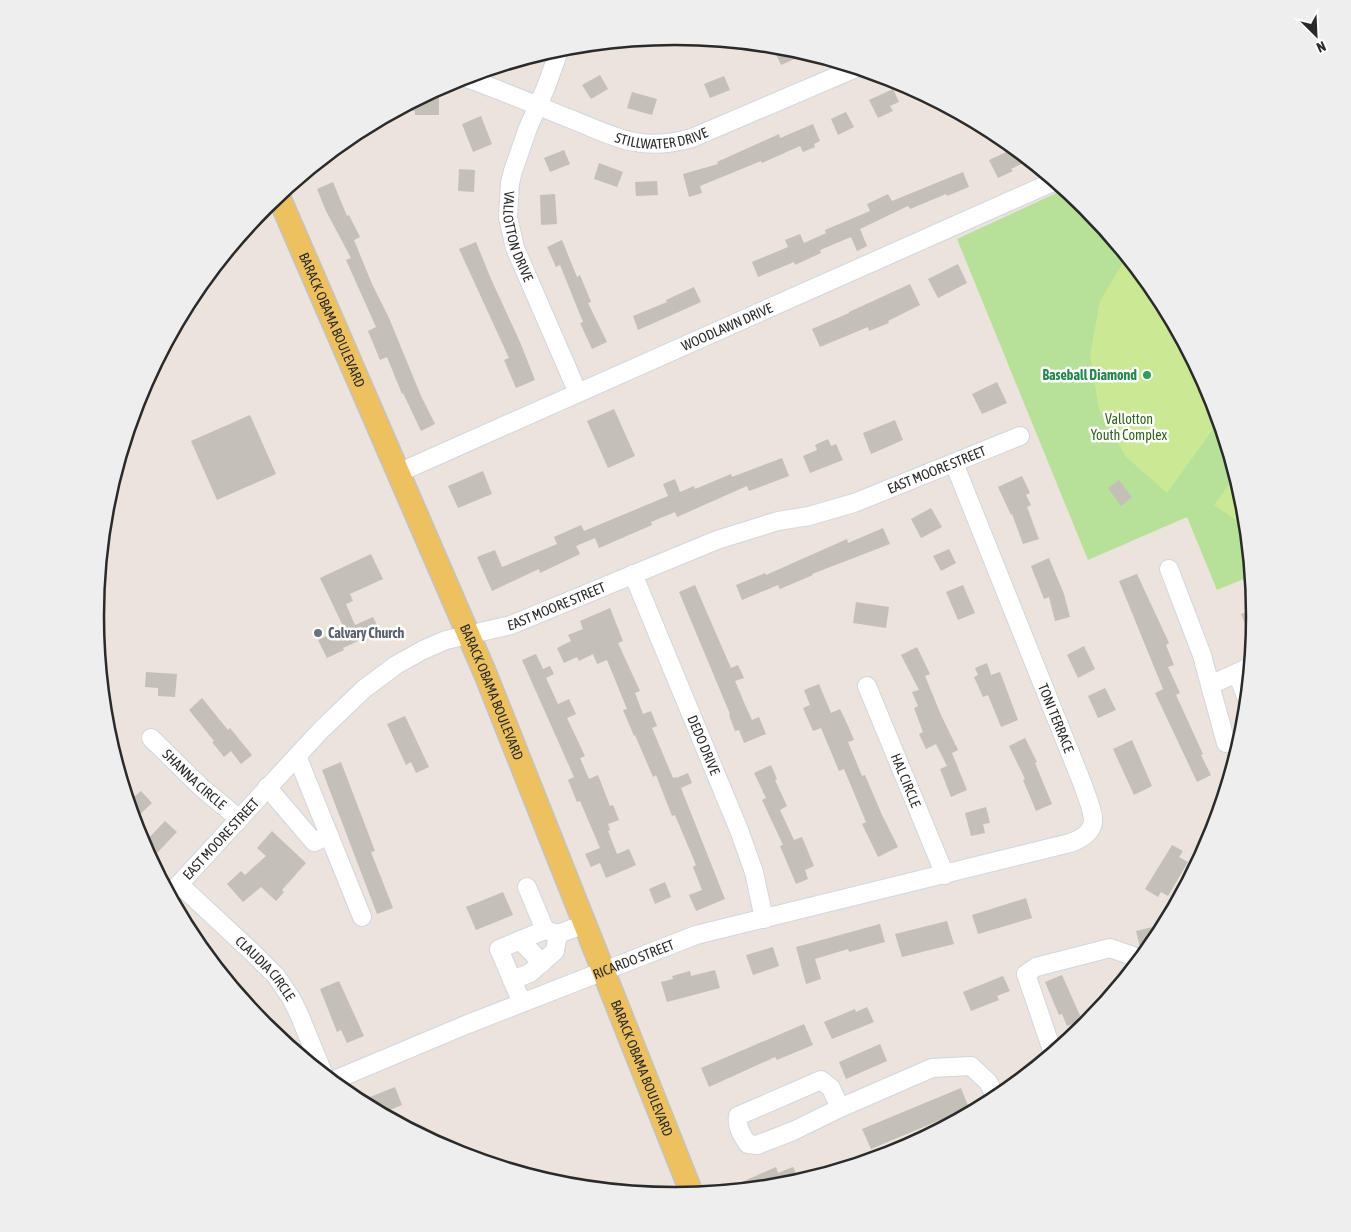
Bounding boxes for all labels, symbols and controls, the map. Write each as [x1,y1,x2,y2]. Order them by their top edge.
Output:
north arrow [1291,10,1341,60]
text: N [1314,38,1328,56]
street label: STILLWATER DRIVE [613,124,710,152]
street label: VALLOTTON DRIVE [500,191,537,284]
street label: BARACK OBAMA BOULEVARD [296,250,368,390]
street label: WOODLAWN DRIVE [679,300,775,354]
place label: Baseball Diamond [1042,367,1137,383]
marker: Baseball Diamond [1141,369,1153,381]
park label: Vallotton Youth Complex [1091,411,1168,443]
street label: EAST MOORE STREET [885,443,988,497]
street label: EAST MOORE STREET [506,579,608,634]
street label: BARACK OBAMA BOULEVARD [457,622,527,762]
place label: Calvary Church [328,625,404,641]
marker: Calvary Church [312,627,324,639]
street label: TONI TERRACE [1035,681,1077,755]
street label: DEDO DRIVE [684,713,723,777]
street label: SHANNA CIRCLE [159,746,229,813]
street label: HAL CIRCLE [888,751,924,810]
street label: EAST MOORE STREET [179,795,262,883]
street label: CLAUDIA CIRCLE [232,933,298,1004]
street label: RICARDO STREET [590,936,676,983]
street label: BARACK OBAMA BOULEVARD [608,998,676,1139]

